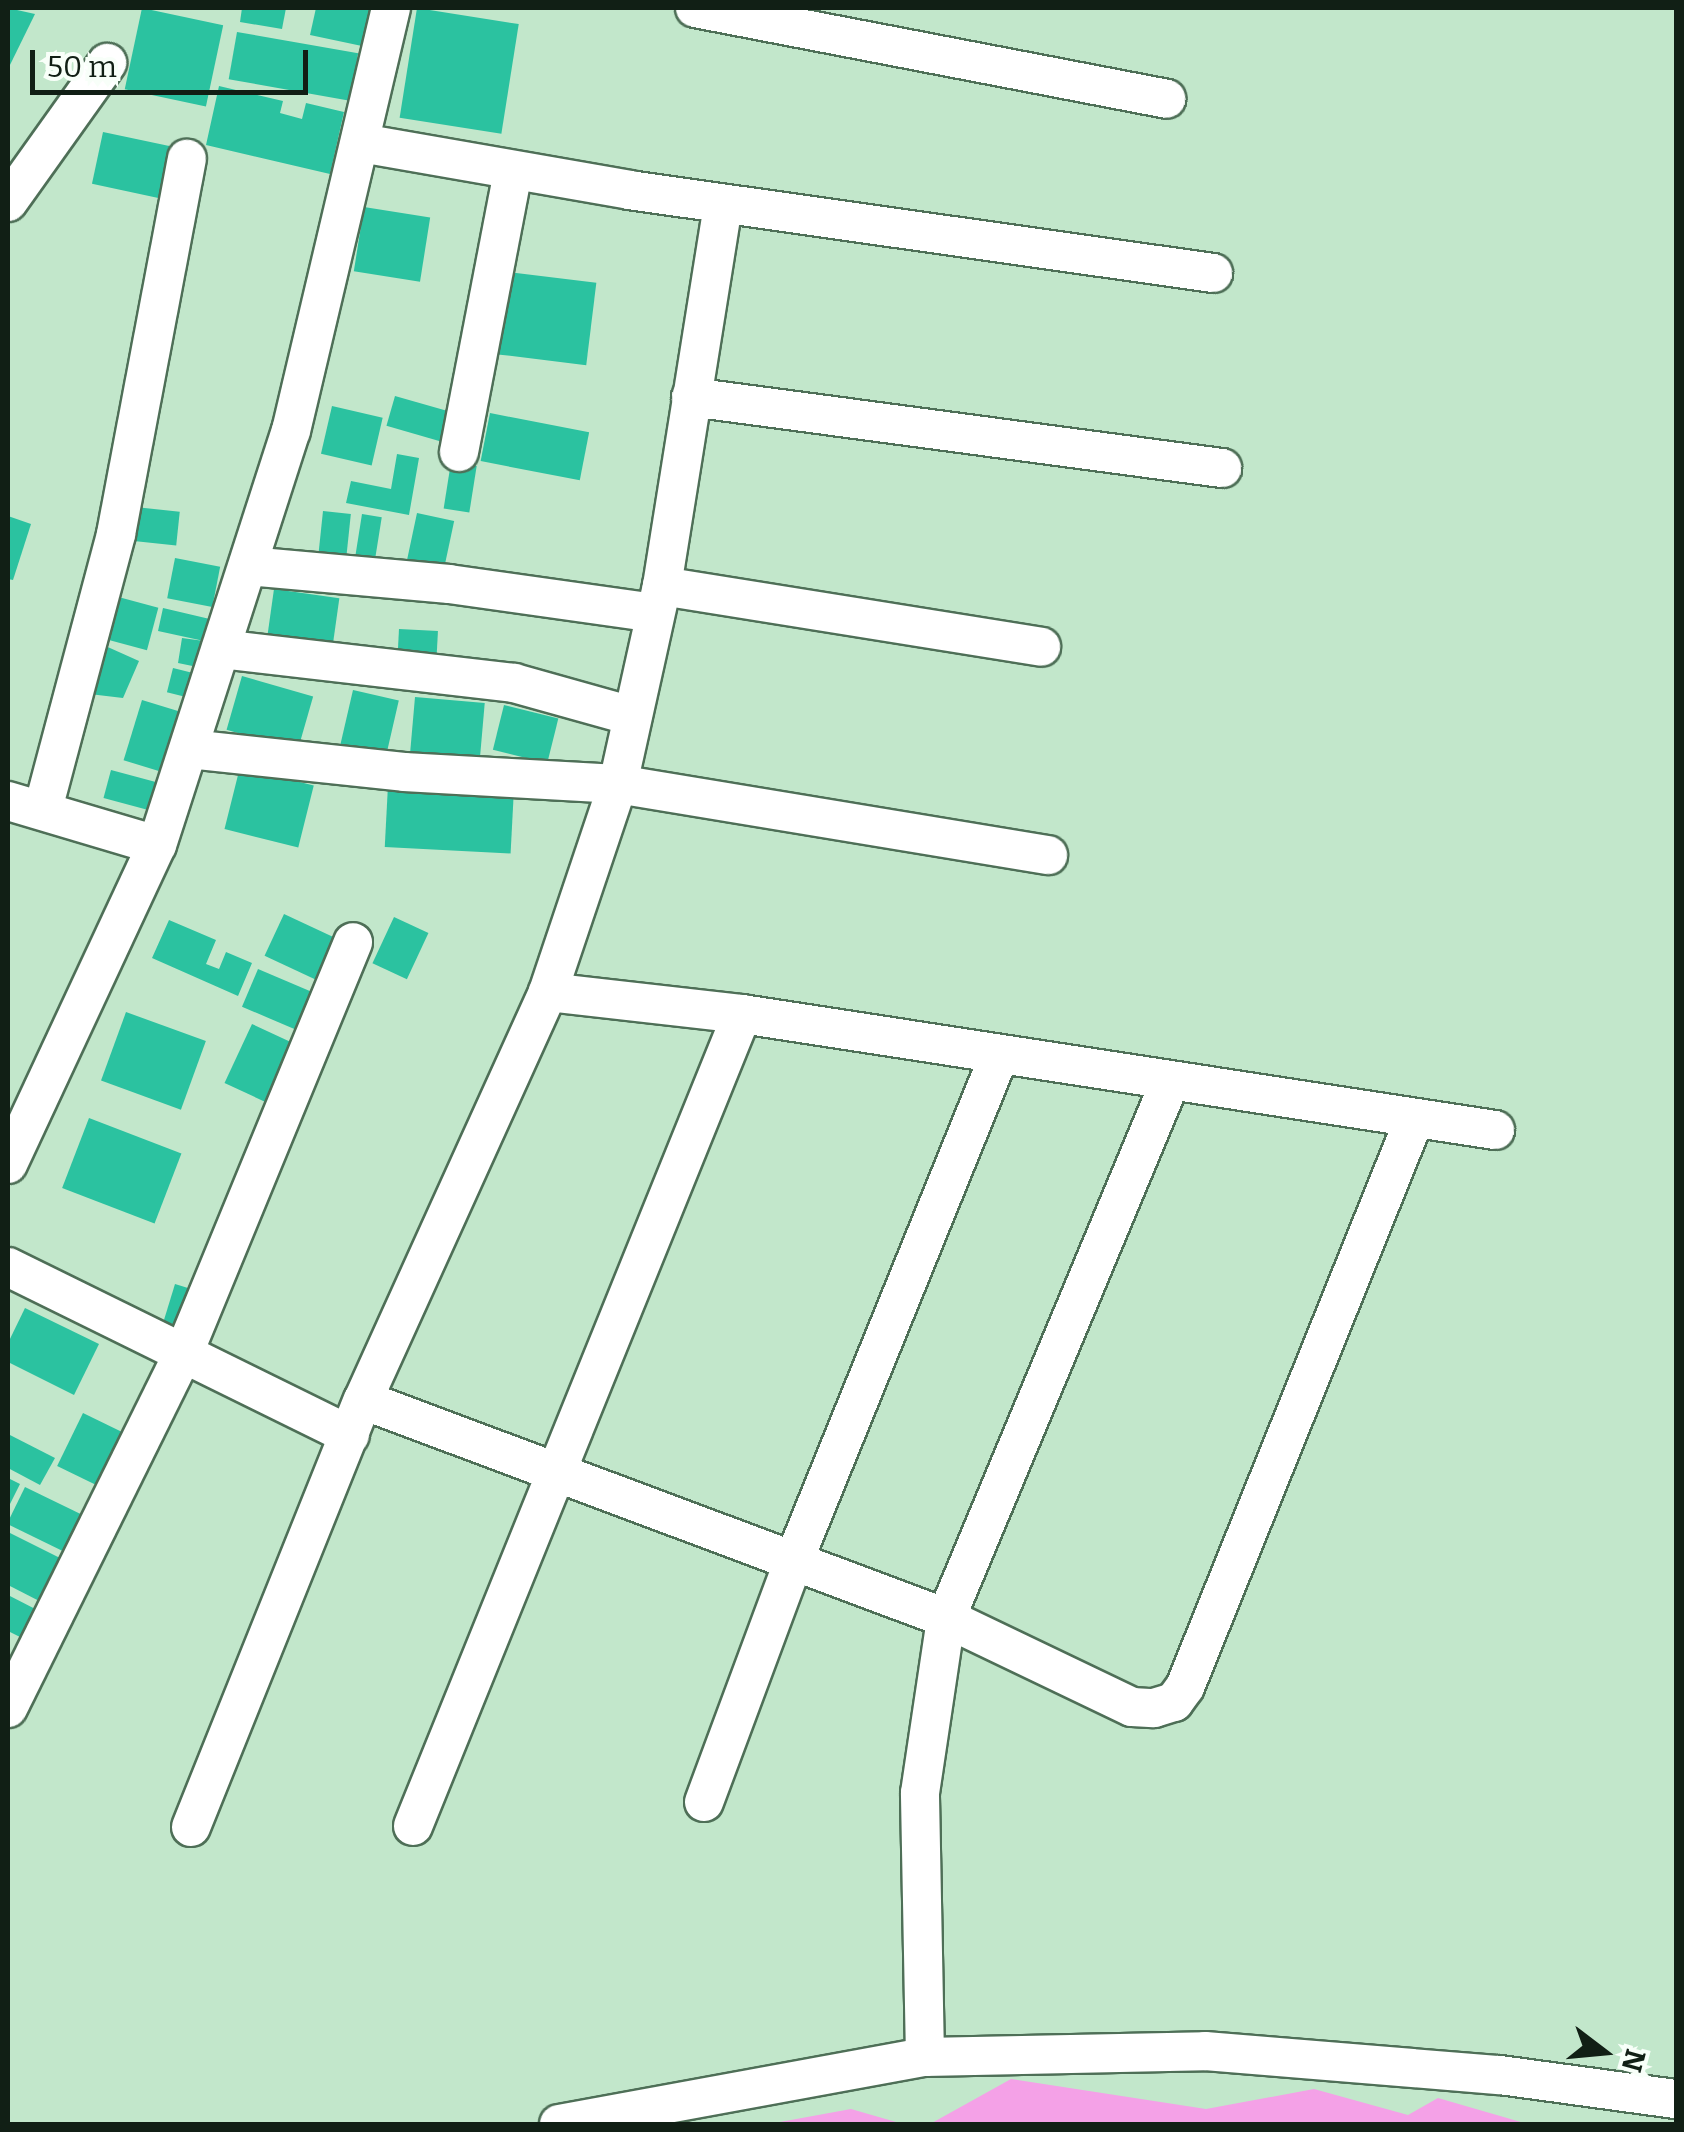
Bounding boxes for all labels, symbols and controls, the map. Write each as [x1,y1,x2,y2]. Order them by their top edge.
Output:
scale bar [35,30,312,92]
text: 50 m [47,49,117,85]
north arrow [1554,2002,1654,2102]
text: N [1614,2045,1652,2075]

